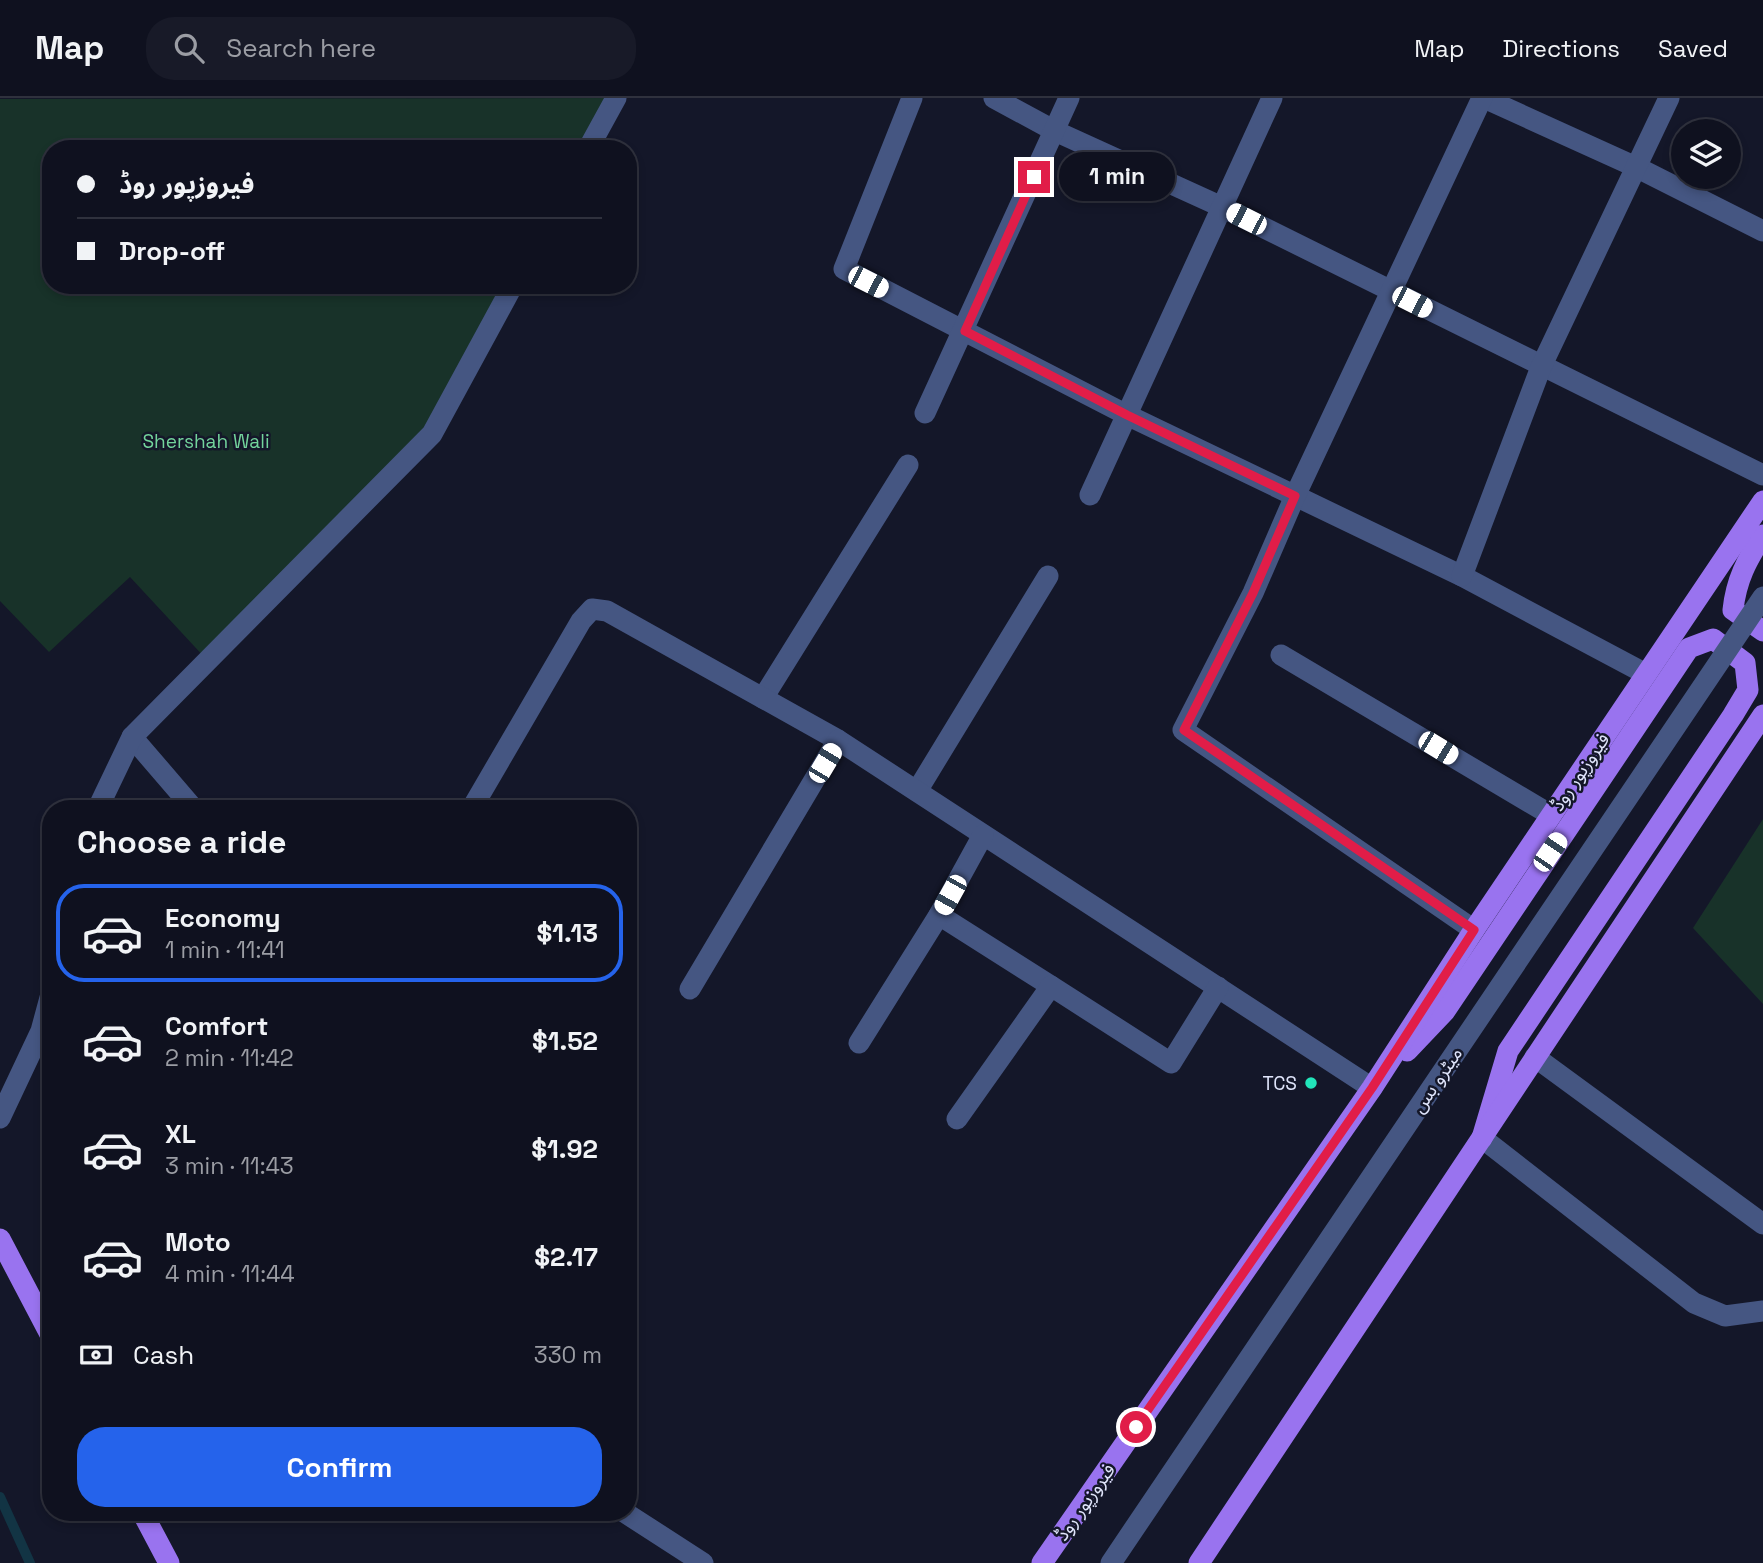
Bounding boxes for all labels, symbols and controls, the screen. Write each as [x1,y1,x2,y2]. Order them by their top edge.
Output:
search box [146,17,636,80]
text: Map [35,27,104,69]
icon: search [170,29,208,67]
text: Search here [226,31,376,65]
text: Map [1414,33,1464,64]
text: Directions [1502,33,1620,64]
text: Saved [1658,33,1728,64]
map controls [1671,119,1741,189]
button: layers [1671,119,1741,189]
callout: 1 min [1058,153,1174,202]
route end [1018,161,1050,193]
text: 1 min [1089,161,1145,191]
text: فیروزپور روڈ [119,167,255,201]
car [1223,200,1270,238]
text: Drop-off [119,234,225,268]
car [845,263,892,301]
car [1389,283,1436,321]
park label: Shershah Wali [142,429,270,454]
car [1415,728,1462,768]
street label: فیروزپور روڈ [1545,728,1615,816]
car [806,740,845,786]
text: Choose a ride [77,822,287,862]
car [1530,829,1571,875]
car [931,872,970,918]
text: Economy [165,901,281,935]
icon: car [81,902,144,965]
text: $1.13 [537,916,598,950]
text: 1 min · 11:41 [165,935,285,965]
text: Comfort [165,1009,268,1043]
icon: car [81,1010,144,1073]
text: $1.52 [532,1024,598,1058]
street label: میٹرو بس [1406,1042,1468,1118]
text: 2 min · 11:42 [165,1043,294,1073]
place label: TCS [1263,1071,1297,1096]
marker: TCS [1303,1075,1319,1091]
text: XL [165,1117,196,1151]
icon: car [81,1118,144,1181]
text: $1.92 [531,1132,598,1166]
text: 3 min · 11:43 [165,1151,294,1181]
text: Moto [165,1225,231,1259]
icon: car [81,1226,144,1289]
text: $2.17 [534,1240,598,1274]
text: 4 min · 11:44 [165,1259,295,1289]
icon: cash [77,1336,115,1374]
text: Cash [133,1338,194,1372]
text: 330 m [534,1340,602,1370]
route start [1120,1411,1152,1443]
button: Confirm [77,1427,602,1507]
street label: فیروزپور روڈ [1049,1458,1121,1546]

